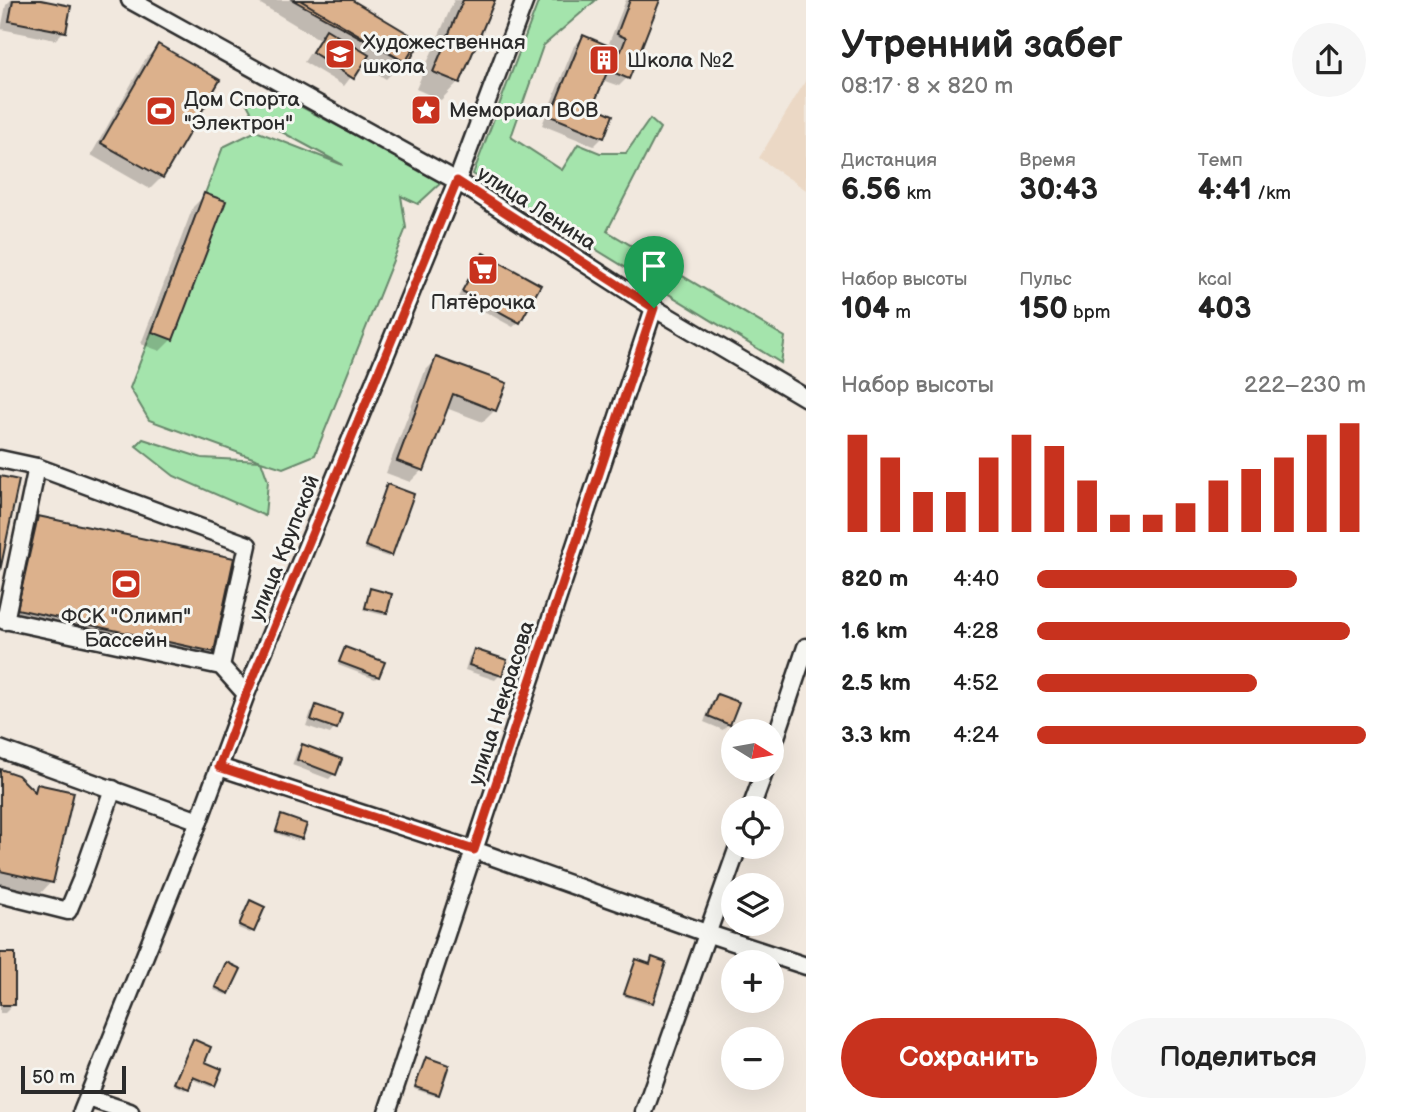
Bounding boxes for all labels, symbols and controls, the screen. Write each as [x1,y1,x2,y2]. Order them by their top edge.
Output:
text: Утренний забег [841,23,1123,68]
button: share [1292,23,1366,97]
place label: Художественная школа [363,30,526,79]
school or university icon: Художественная школа [323,37,357,71]
building icon: Школа №2 [587,43,621,77]
place label: Школа №2 [627,48,734,73]
text: 08:17 · 8 × 820 m [841,72,1013,100]
place label: Дом Спорта "Электрон" [184,87,300,136]
place icon: Мемориал ВОВ [409,93,443,127]
sports icon: Дом Спорта "Электрон" [144,94,178,128]
place label: Мемориал ВОВ [449,98,598,123]
text: Дистанция [841,149,937,172]
text: Время [1019,149,1076,172]
text: Темп [1198,149,1243,172]
street label: улица Ленина [473,161,601,256]
text: 6.56 [841,172,901,208]
text: 30:43 [1019,172,1098,208]
text: 4:41 [1198,172,1252,208]
text: km [901,182,931,205]
text: /km [1252,182,1291,205]
pin [624,236,684,308]
icon: arrive [635,247,673,285]
supermarket icon: Пятёрочка [466,253,500,287]
text: Набор высоты [841,268,967,291]
text: Пульс [1019,268,1072,291]
text: kcal [1198,268,1232,291]
place label: Пятёрочка [430,290,536,315]
text: 104 [841,291,890,327]
text: 150 [1019,291,1068,327]
text: 403 [1198,291,1252,327]
text: m [890,301,911,324]
text: bpm [1068,301,1111,324]
text: Набор высоты [841,371,994,399]
text: 222–230 m [1244,371,1366,399]
street label: улица Крупской [244,472,325,625]
text: 820 m [841,565,908,593]
text: 4:40 [953,565,999,593]
sports icon: ФСК "Олимп" Бассейн [109,567,143,601]
place label: ФСК "Олимп" Бассейн [61,604,191,653]
street label: улица Некрасова [463,617,540,788]
text: 1.6 km [841,617,908,645]
text: 4:28 [953,617,999,645]
text: 2.5 km [841,669,911,697]
text: 4:52 [953,669,998,697]
north arrow [721,719,784,782]
map controls [721,719,784,1090]
text: 3.3 km [841,721,911,749]
text: 4:24 [953,721,999,749]
button: locate [721,796,784,859]
button: layers [721,873,784,936]
button: + [721,950,784,1013]
button: Сохранить [841,1018,1097,1098]
button: Поделиться [1111,1018,1366,1098]
button: − [721,1027,784,1090]
scale bar [21,1063,126,1095]
text: 50 m [32,1066,75,1089]

